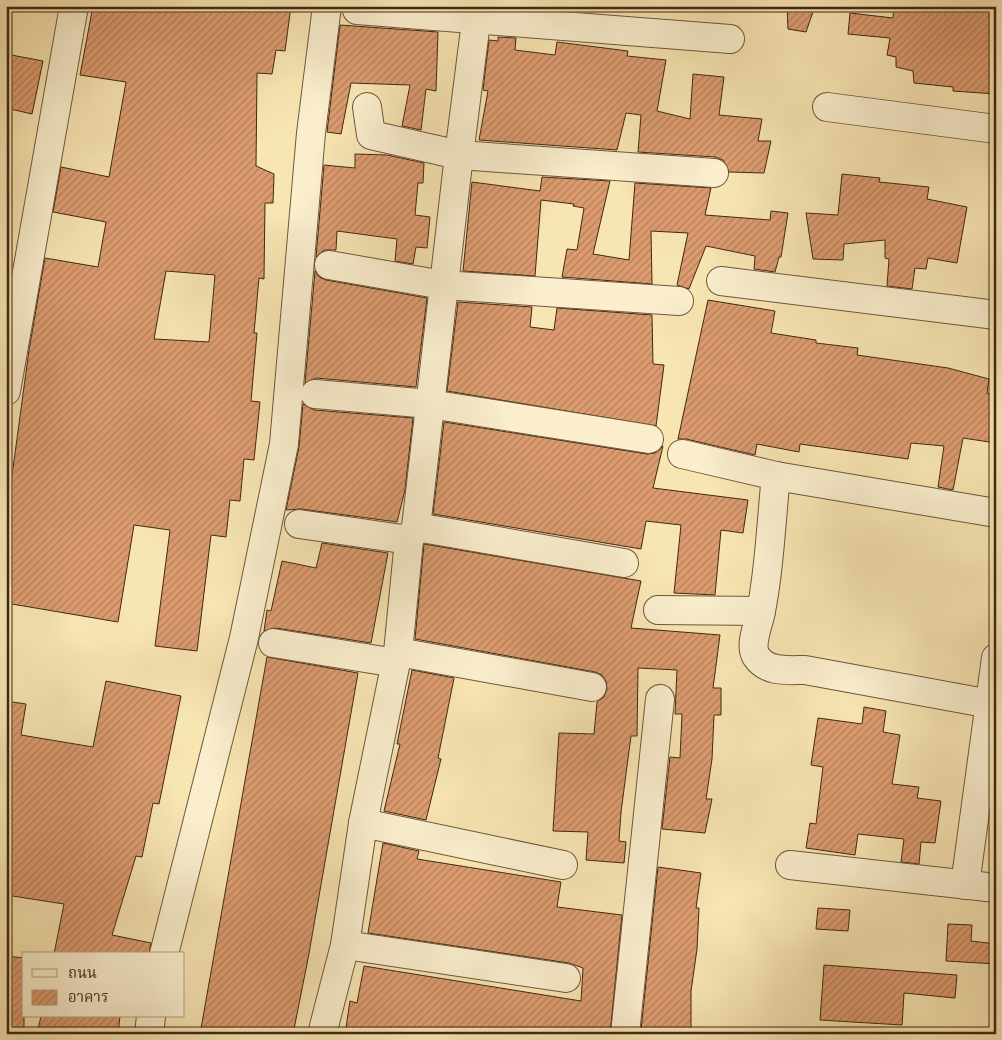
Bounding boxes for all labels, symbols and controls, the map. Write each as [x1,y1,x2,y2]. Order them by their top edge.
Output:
legend [22,952,185,1018]
text: ถนน [68,963,97,983]
text: อาคาร [68,987,108,1007]

